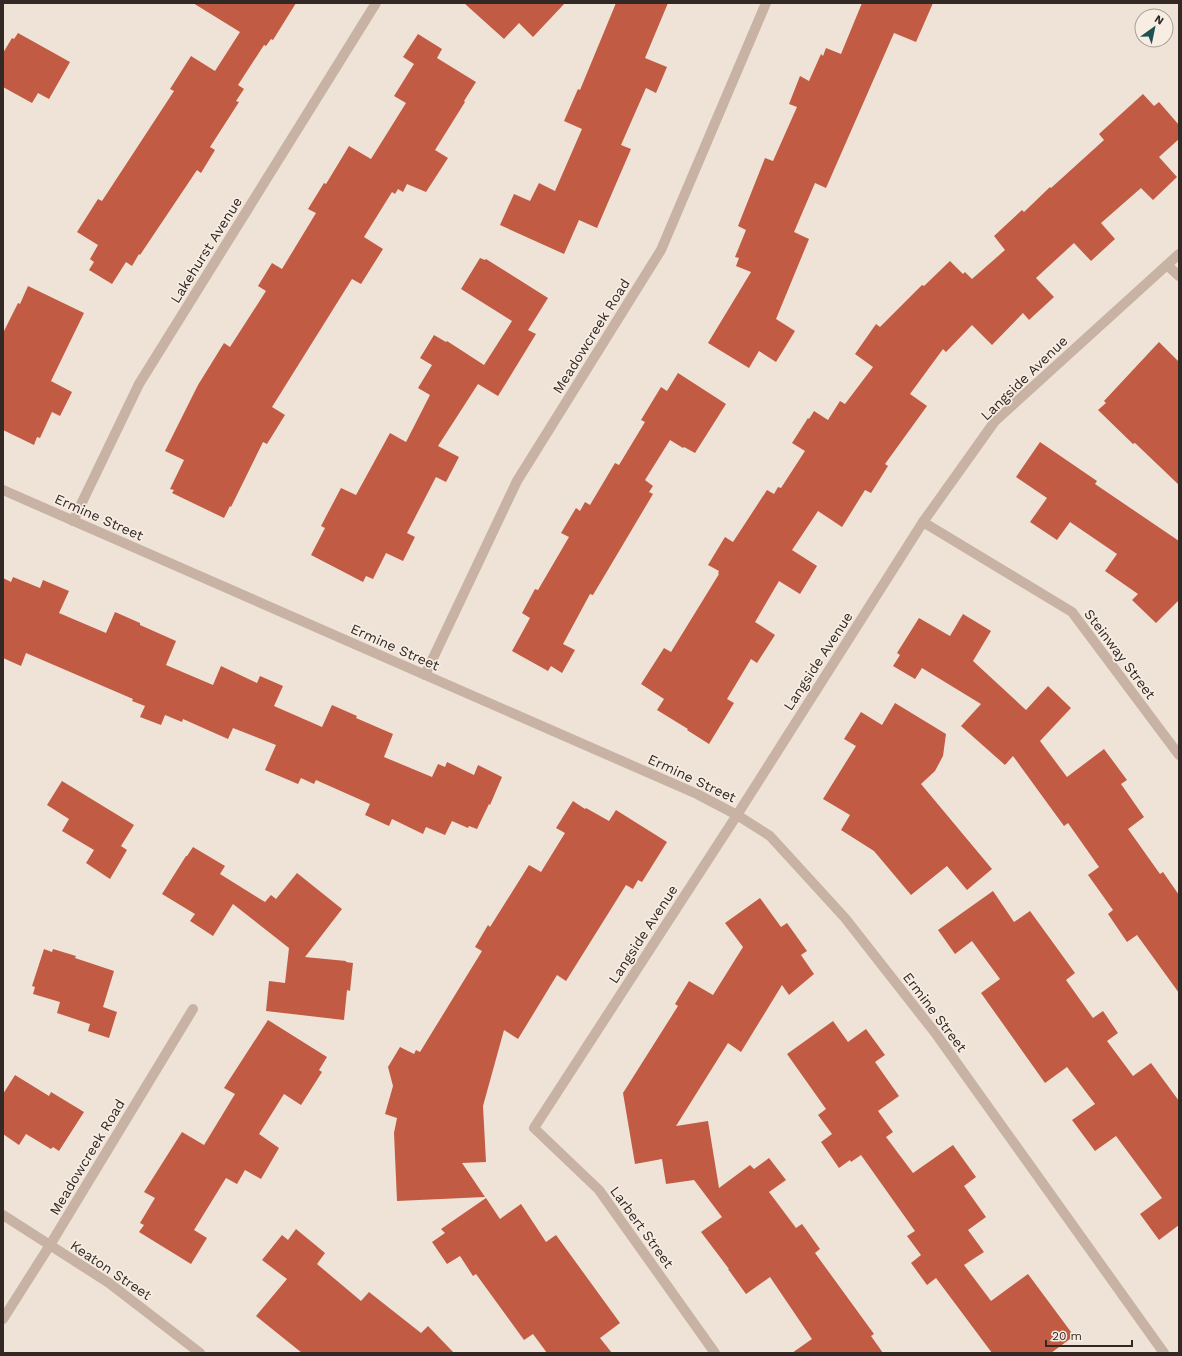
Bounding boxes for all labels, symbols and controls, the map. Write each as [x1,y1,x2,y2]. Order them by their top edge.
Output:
north arrow [1134,8,1174,48]
text: N [1152,12,1166,28]
street label: Lakehurst Avenue [167,194,245,306]
street label: Meadowcreek Road [549,276,633,396]
street label: Langside Avenue [977,333,1071,423]
street label: Ermine Street [52,490,146,544]
street label: Steinway Street [1081,606,1159,702]
street label: Langside Avenue [780,609,856,713]
street label: Ermine Street [348,620,442,674]
street label: Ermine Street [645,751,739,805]
street label: Langside Avenue [605,882,681,986]
street label: Ermine Street [900,969,970,1055]
street label: Meadowcreek Road [46,1096,128,1218]
street label: Larbert Street [607,1183,677,1271]
street label: Keaton Street [67,1237,155,1303]
scale bar [1046,1322,1132,1348]
text: 20 m [1052,1329,1082,1343]

